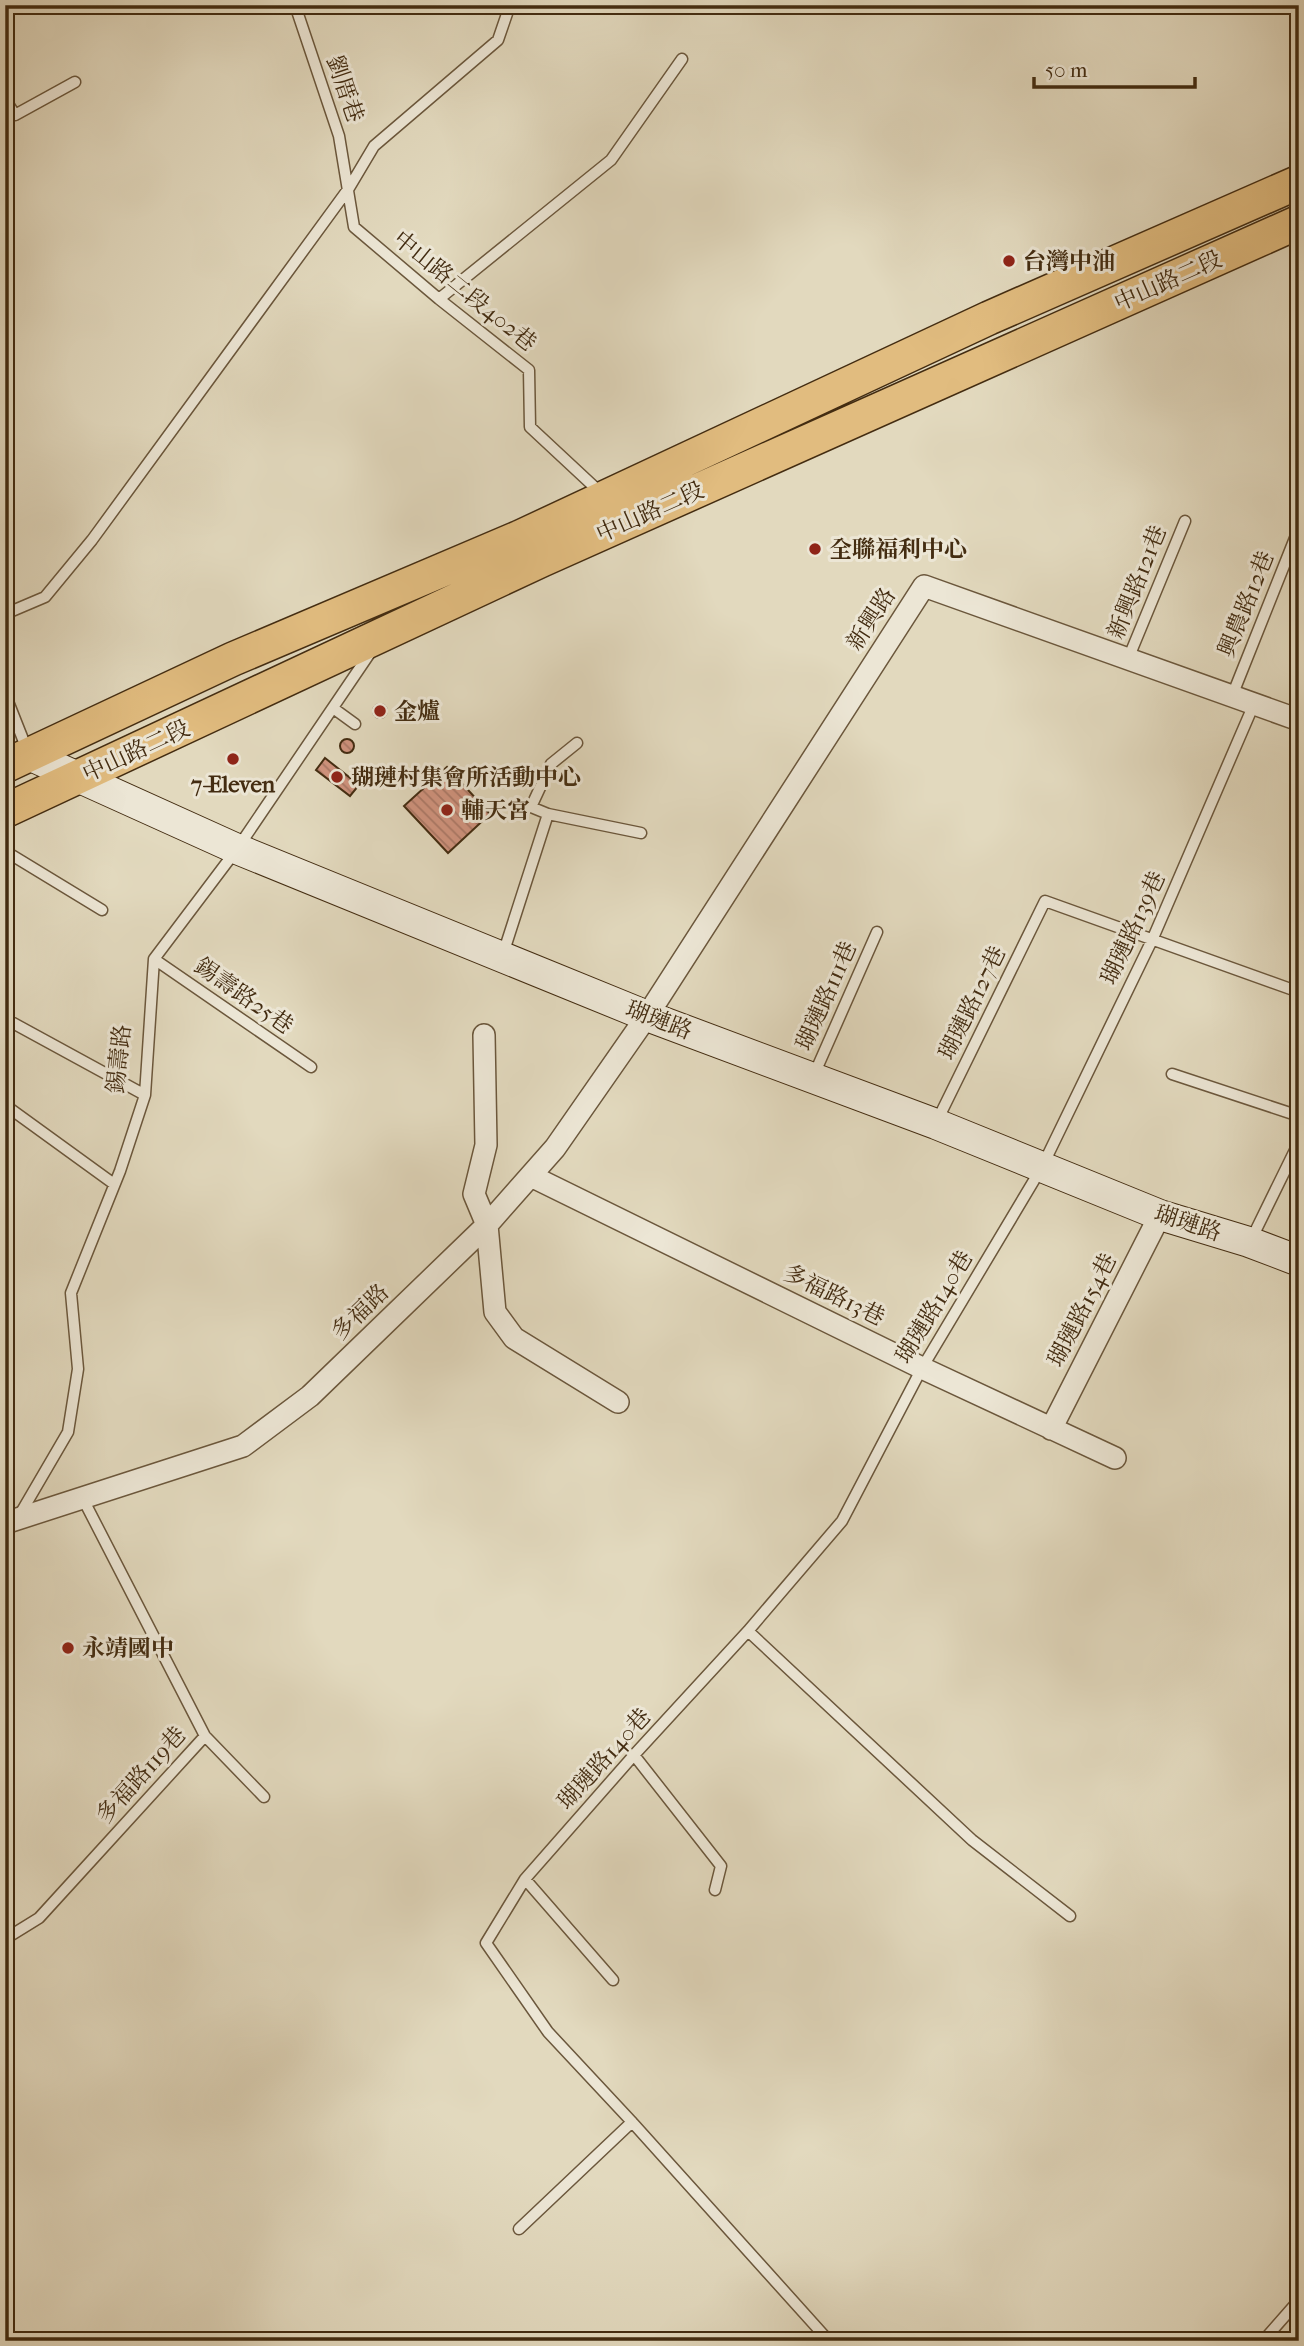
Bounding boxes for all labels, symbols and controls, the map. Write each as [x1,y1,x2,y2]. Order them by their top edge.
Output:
scale bar [1034,46,1196,90]
street label: 劉厝巷 [321,52,369,126]
text: 50 m [1045,58,1088,82]
street label: 中山路二段402巷 [388,225,542,357]
street label: 中山路二段 [1110,245,1226,317]
place label: 台灣中油 [1023,248,1115,275]
marker: 台灣中油 [1001,253,1017,269]
street label: 中山路二段 [592,476,708,548]
street label: 新興路121巷 [1102,521,1172,643]
place label: 全聯福利中心 [829,536,967,563]
marker: 全聯福利中心 [807,541,823,557]
street label: 興農路12巷 [1212,547,1280,661]
street label: 新興路 [841,583,901,655]
place label: 金爐 [394,698,440,725]
marker: 金爐 [372,703,388,719]
street label: 中山路二段 [78,714,194,788]
marker: 7-Eleven [225,751,241,767]
place label: 瑚璉村集會所活動中心 [351,764,581,791]
marker: 瑚璉村集會所活動中心 [329,769,345,785]
place label: 7-Eleven [190,771,276,798]
place label: 輔天宮 [461,797,530,824]
marker: 輔天宮 [439,802,455,818]
street label: 瑚璉路139巷 [1095,867,1171,989]
street label: 瑚璉路111巷 [790,937,862,1055]
street label: 瑚璉路127巷 [933,942,1011,1064]
street label: 錫壽路25巷 [190,952,298,1040]
street label: 瑚璉路 [622,995,696,1045]
street label: 錫壽路 [102,1023,136,1095]
street label: 瑚璉路 [1151,1199,1225,1247]
street label: 瑚璉路140巷 [890,1246,978,1368]
street label: 瑚璉路154巷 [1042,1249,1122,1371]
street label: 多福路13巷 [779,1259,889,1331]
street label: 多福路 [326,1278,394,1346]
place label: 永靖國中 [82,1635,174,1662]
marker: 永靖國中 [60,1640,76,1656]
street label: 瑚璉路140巷 [552,1703,656,1815]
street label: 多福路119巷 [91,1721,191,1829]

